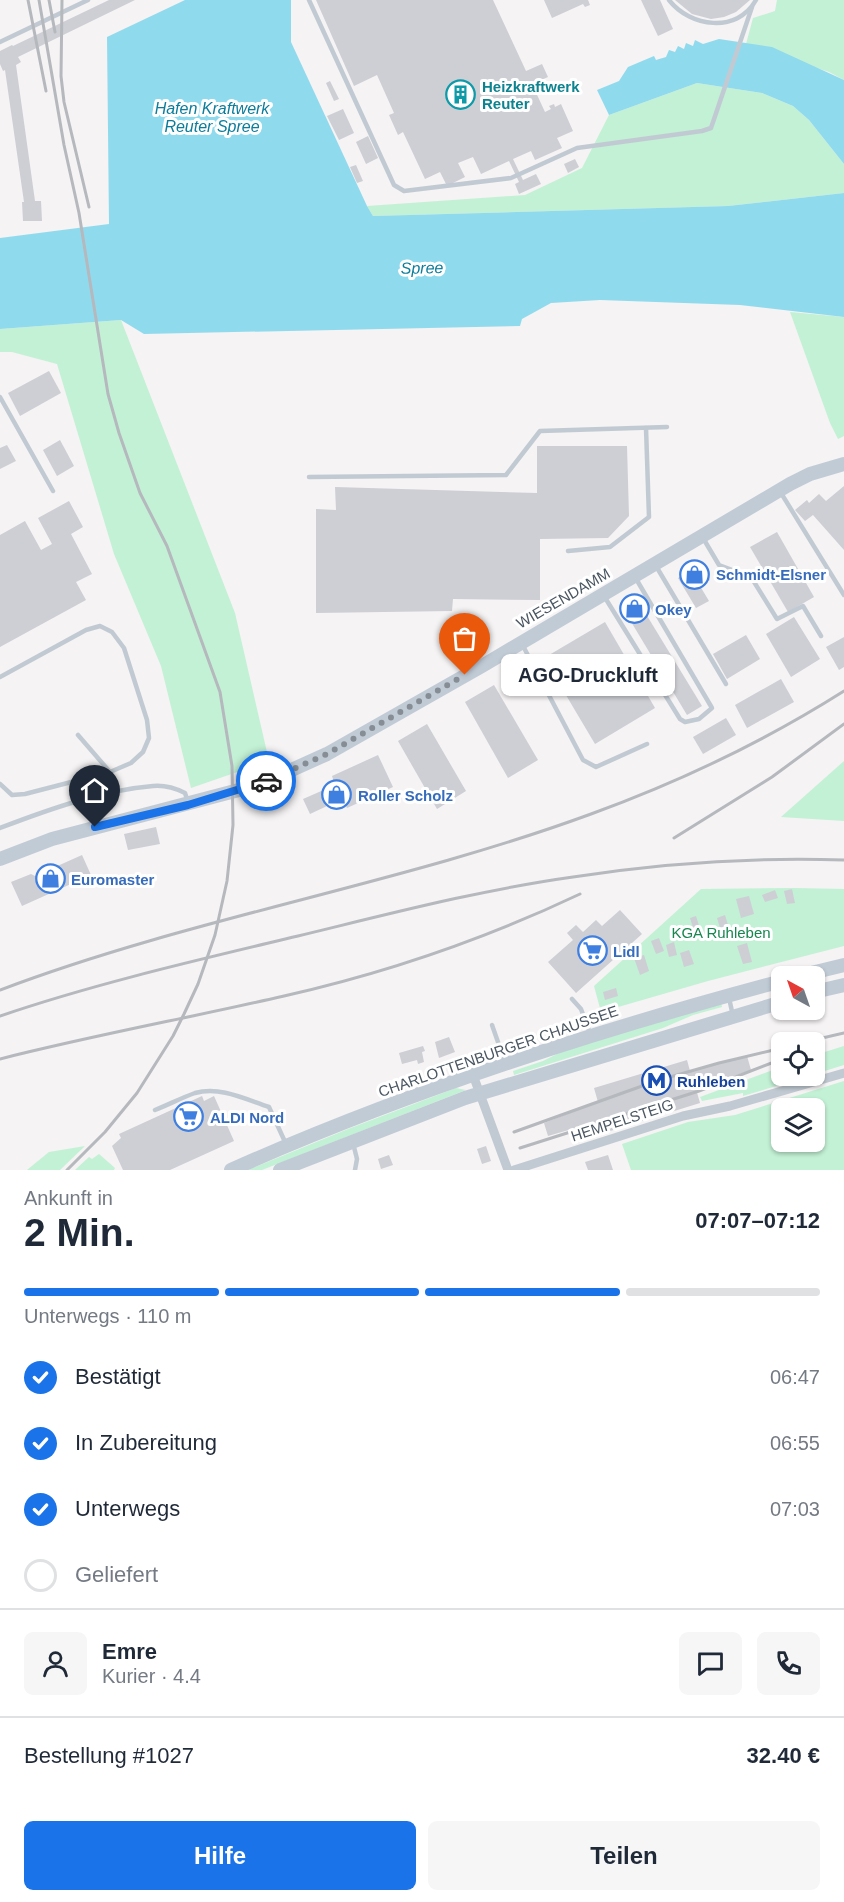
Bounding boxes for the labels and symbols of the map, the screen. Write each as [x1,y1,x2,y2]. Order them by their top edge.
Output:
place label: Heizkraftwerk Reuter [482,78,580,112]
building icon: Heizkraftwerk Reuter [445,79,477,111]
water label: Hafen Kraftwerk Reuter Spree [155,100,270,135]
water label: Spree [401,259,444,277]
shop icon: Schmidt-Elsner [679,558,711,590]
street label: WIESENDAMM [513,564,613,632]
place label: Schmidt-Elsner [716,566,826,583]
shop icon: Okey [618,593,650,625]
place label: Okey [655,601,692,618]
pin [439,613,490,675]
callout: AGO-Druckluft [501,654,675,696]
courier [236,751,296,811]
pin [69,765,120,827]
shop icon: Roller Scholz [321,779,353,811]
place label: Roller Scholz [358,787,453,804]
shop icon: Euromaster [34,863,66,895]
place label: Euromaster [71,871,155,888]
park label: KGA Ruhleben [671,924,771,941]
supermarket icon: Lidl [576,935,608,967]
place label: Lidl [613,943,640,960]
north arrow [771,966,825,1020]
street label: CHARLOTTENBURGER CHAUSSEE [376,1002,620,1100]
metro station icon: Ruhleben [640,1065,672,1097]
place label: Ruhleben [677,1073,745,1090]
street label: HEMPELSTEIG [569,1095,675,1145]
supermarket icon: ALDI Nord [173,1101,205,1133]
place label: ALDI Nord [210,1109,284,1126]

